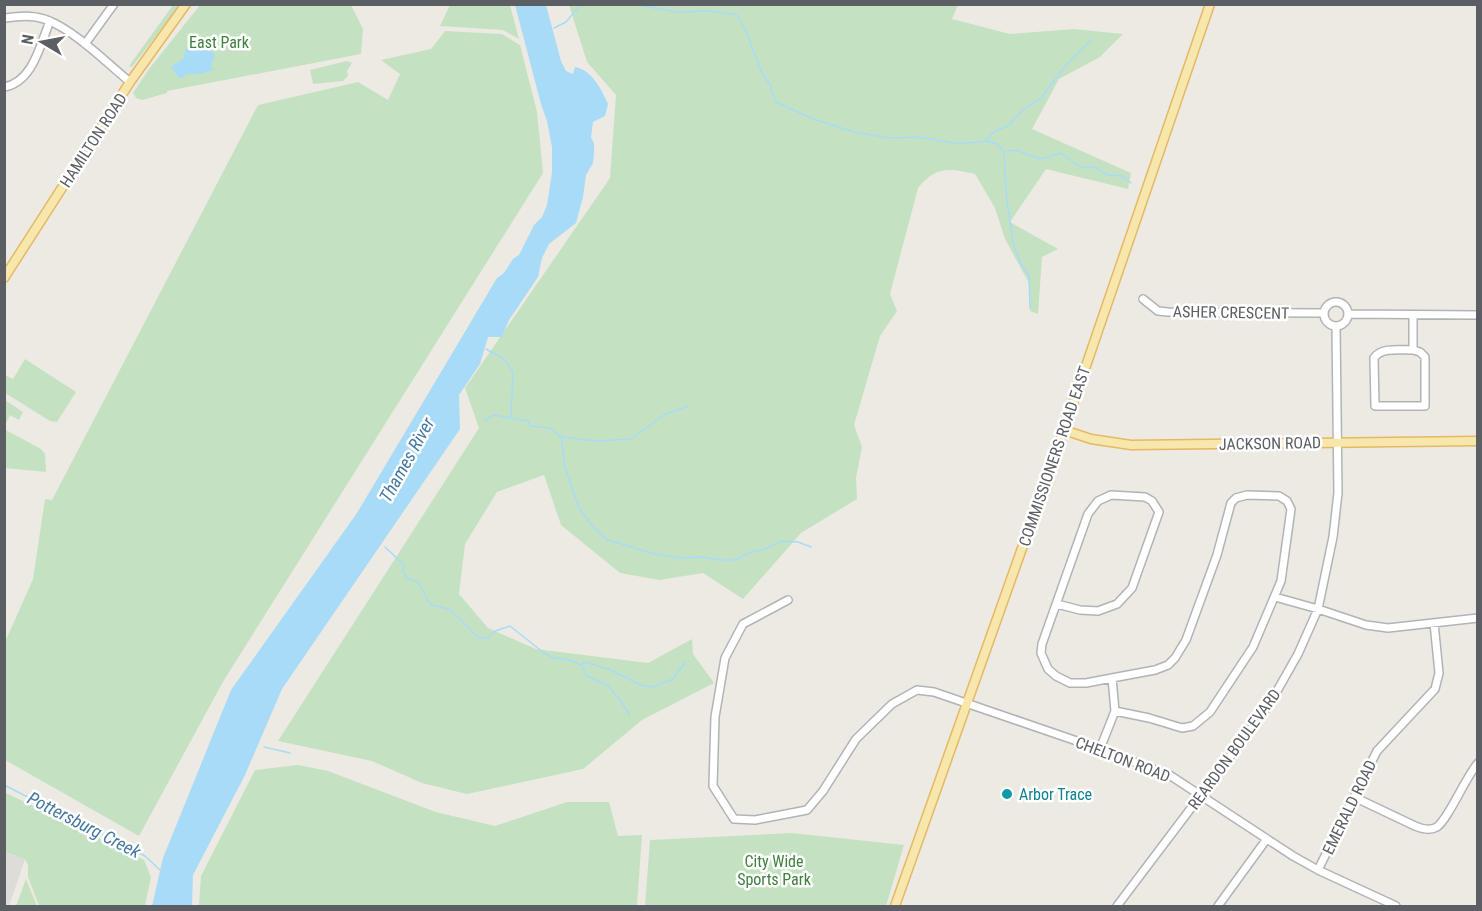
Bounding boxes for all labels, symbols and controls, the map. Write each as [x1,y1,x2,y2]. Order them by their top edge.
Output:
north arrow [12,12,72,72]
text: N [18,33,38,46]
park label: East Park [189,33,250,52]
street label: HAMILTON ROAD [56,90,131,191]
street label: ASHER CRESCENT [1173,302,1289,323]
street label: COMMISSIONERS ROAD EAST [1015,364,1094,549]
water label: Thames River [375,413,439,506]
street label: JACKSON ROAD [1219,433,1321,454]
street label: REARDON BOULEVARD [1184,685,1285,813]
street label: CHELTON ROAD [1073,733,1173,786]
street label: EMERALD ROAD [1318,757,1380,857]
place label: Arbor Trace [1019,785,1092,804]
water label: Pottersburg Creek [24,787,145,863]
marker: Arbor Trace [1000,787,1014,801]
park label: City Wide Sports Park [737,852,812,889]

